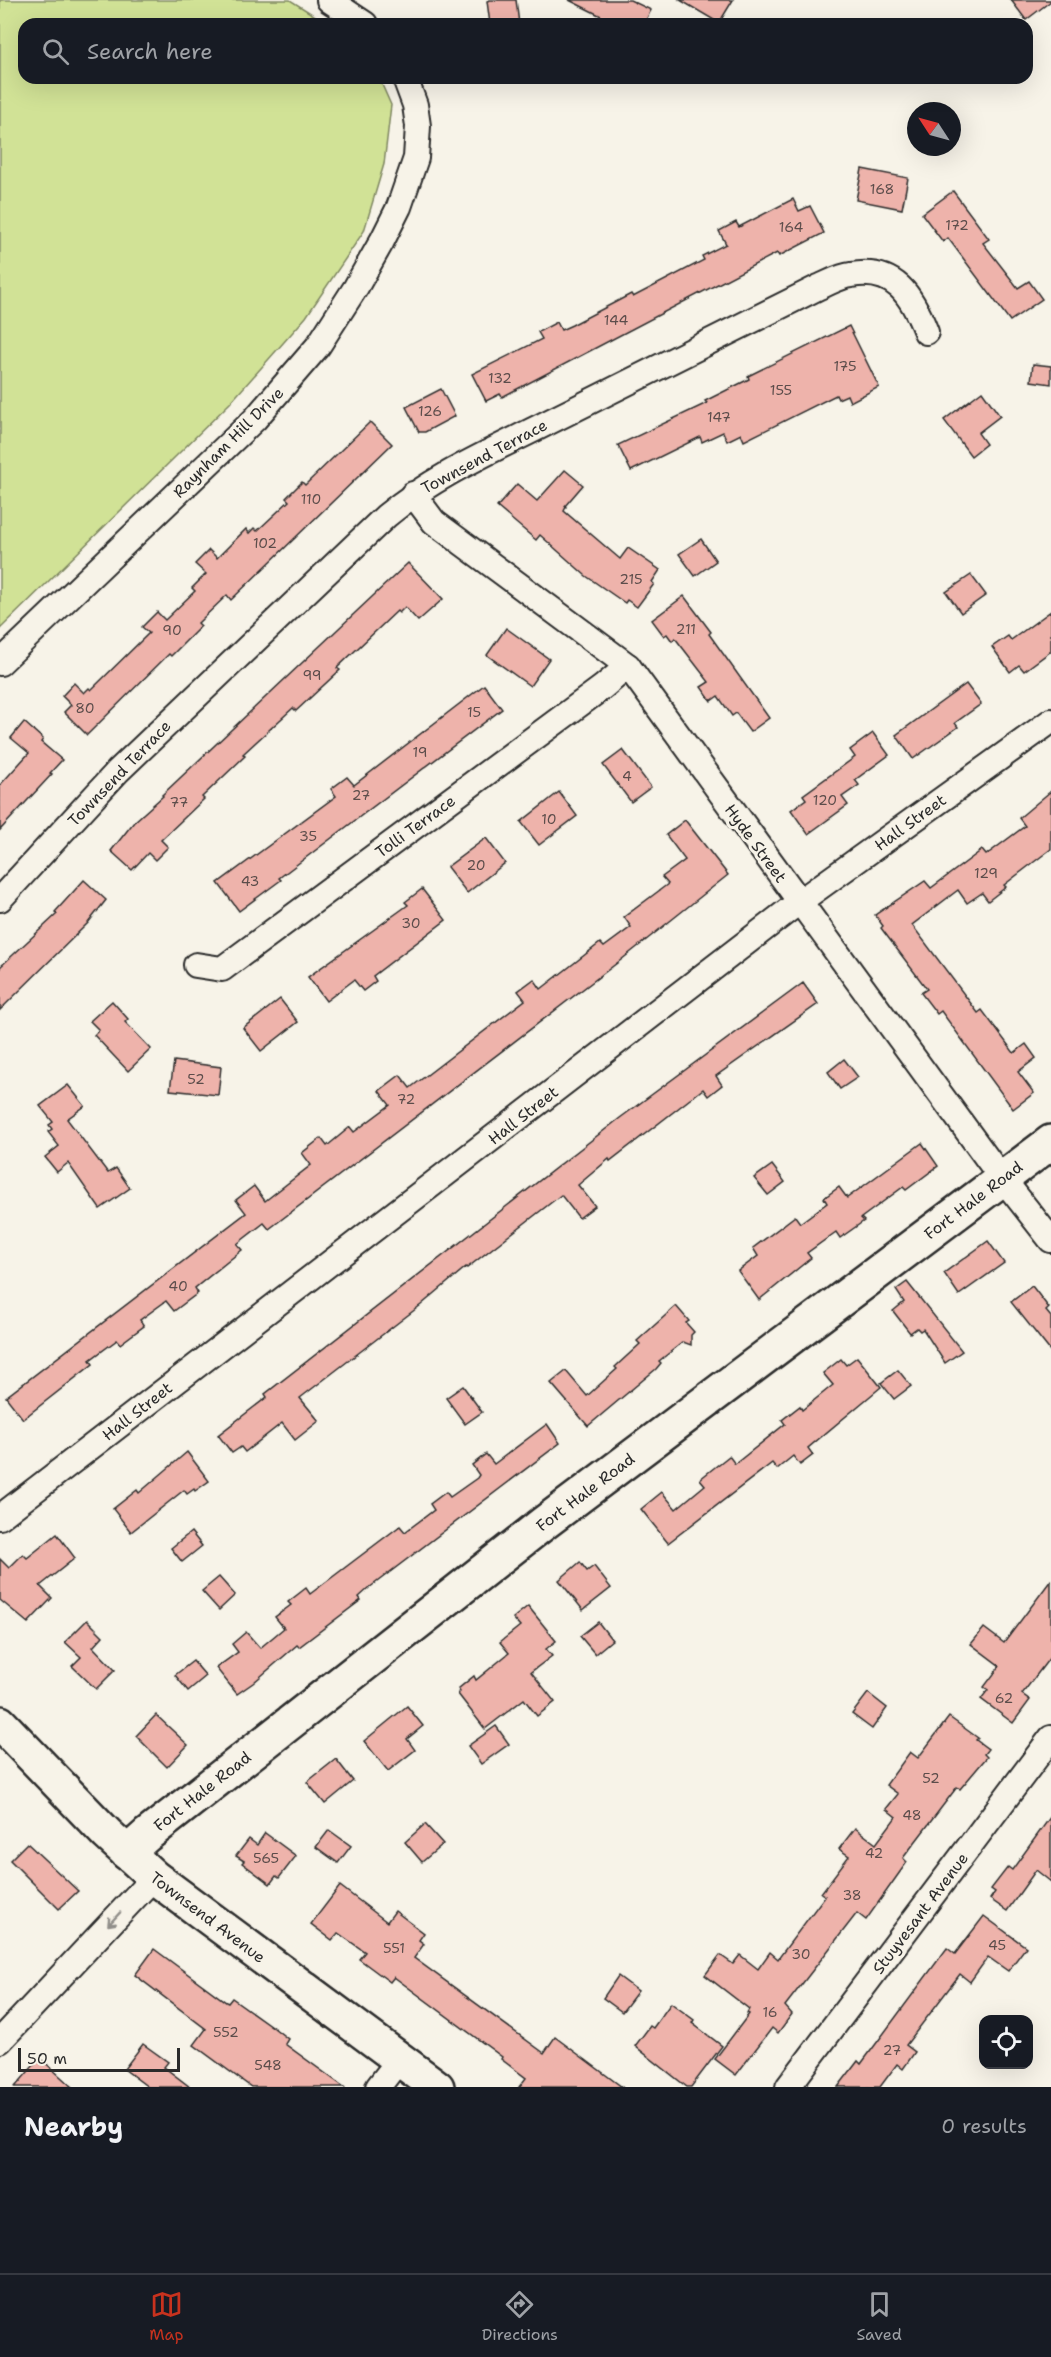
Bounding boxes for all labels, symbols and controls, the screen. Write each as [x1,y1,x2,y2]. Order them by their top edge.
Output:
search box [18,18,1033,84]
icon: search [39,35,72,68]
text: Search here [87,37,213,66]
north arrow [907,102,961,156]
house number: 168 [870,180,894,198]
house number: 172 [945,216,969,234]
house number: 164 [779,218,803,236]
house number: 144 [604,311,628,329]
house number: 175 [834,357,857,375]
house number: 132 [488,369,512,387]
house number: 155 [770,381,792,399]
street label: Raynham Hill Drive [168,382,288,502]
house number: 126 [418,402,442,420]
house number: 147 [707,408,731,426]
street label: Townsend Terrace [418,414,551,499]
house number: 110 [301,490,321,508]
house number: 102 [253,534,277,552]
house number: 215 [619,570,643,588]
house number: 211 [676,620,696,638]
house number: 90 [162,621,182,639]
house number: 99 [302,666,322,684]
house number: 80 [75,699,95,717]
house number: 15 [467,703,481,721]
street label: Townsend Terrace [63,716,176,831]
house number: 19 [412,743,428,761]
house number: 4 [622,767,632,785]
house number: 27 [352,786,370,804]
street label: Hall Street [870,789,950,855]
street label: Tolli Terrace [371,790,460,863]
house number: 120 [813,791,837,809]
house number: 77 [170,793,188,811]
street label: Hyde Street [720,800,791,887]
house number: 10 [541,810,557,828]
house number: 35 [299,827,317,845]
house number: 20 [466,856,486,874]
house number: 129 [974,864,998,882]
house number: 43 [241,872,259,890]
house number: 30 [401,914,421,932]
house number: 52 [187,1070,205,1088]
street label: Hall Street [484,1081,563,1149]
house number: 72 [397,1090,415,1108]
street label: Fort Hale Road [920,1156,1027,1244]
house number: 40 [168,1277,188,1295]
street label: Hall Street [98,1377,177,1445]
street label: Fort Hale Road [532,1448,639,1536]
house number: 62 [995,1689,1013,1707]
street label: Fort Hale Road [149,1747,255,1836]
house number: 52 [922,1769,940,1787]
house number: 48 [902,1806,922,1824]
house number: 42 [865,1844,883,1862]
street label: Stuyvesant Avenue [868,1848,973,1978]
house number: 565 [253,1849,279,1867]
street label: Townsend Avenue [146,1867,270,1968]
house number: 38 [842,1886,862,1904]
one-way arrow [107,1912,121,1927]
house number: 45 [988,1936,1006,1954]
house number: 551 [383,1939,405,1957]
house number: 30 [791,1945,811,1963]
house number: 16 [762,2003,778,2021]
map controls [979,2015,1033,2069]
button: locate [979,2015,1033,2069]
house number: 552 [213,2023,239,2041]
house number: 27 [883,2041,901,2059]
scale bar [18,2045,180,2072]
text: 50 m [27,2048,67,2069]
house number: 548 [254,2056,282,2074]
text: Nearby [24,2109,123,2144]
text: 0 results [941,2113,1027,2139]
tab: Map [149,2288,183,2345]
tab: Directions [482,2288,558,2345]
tab: Saved [856,2288,902,2345]

